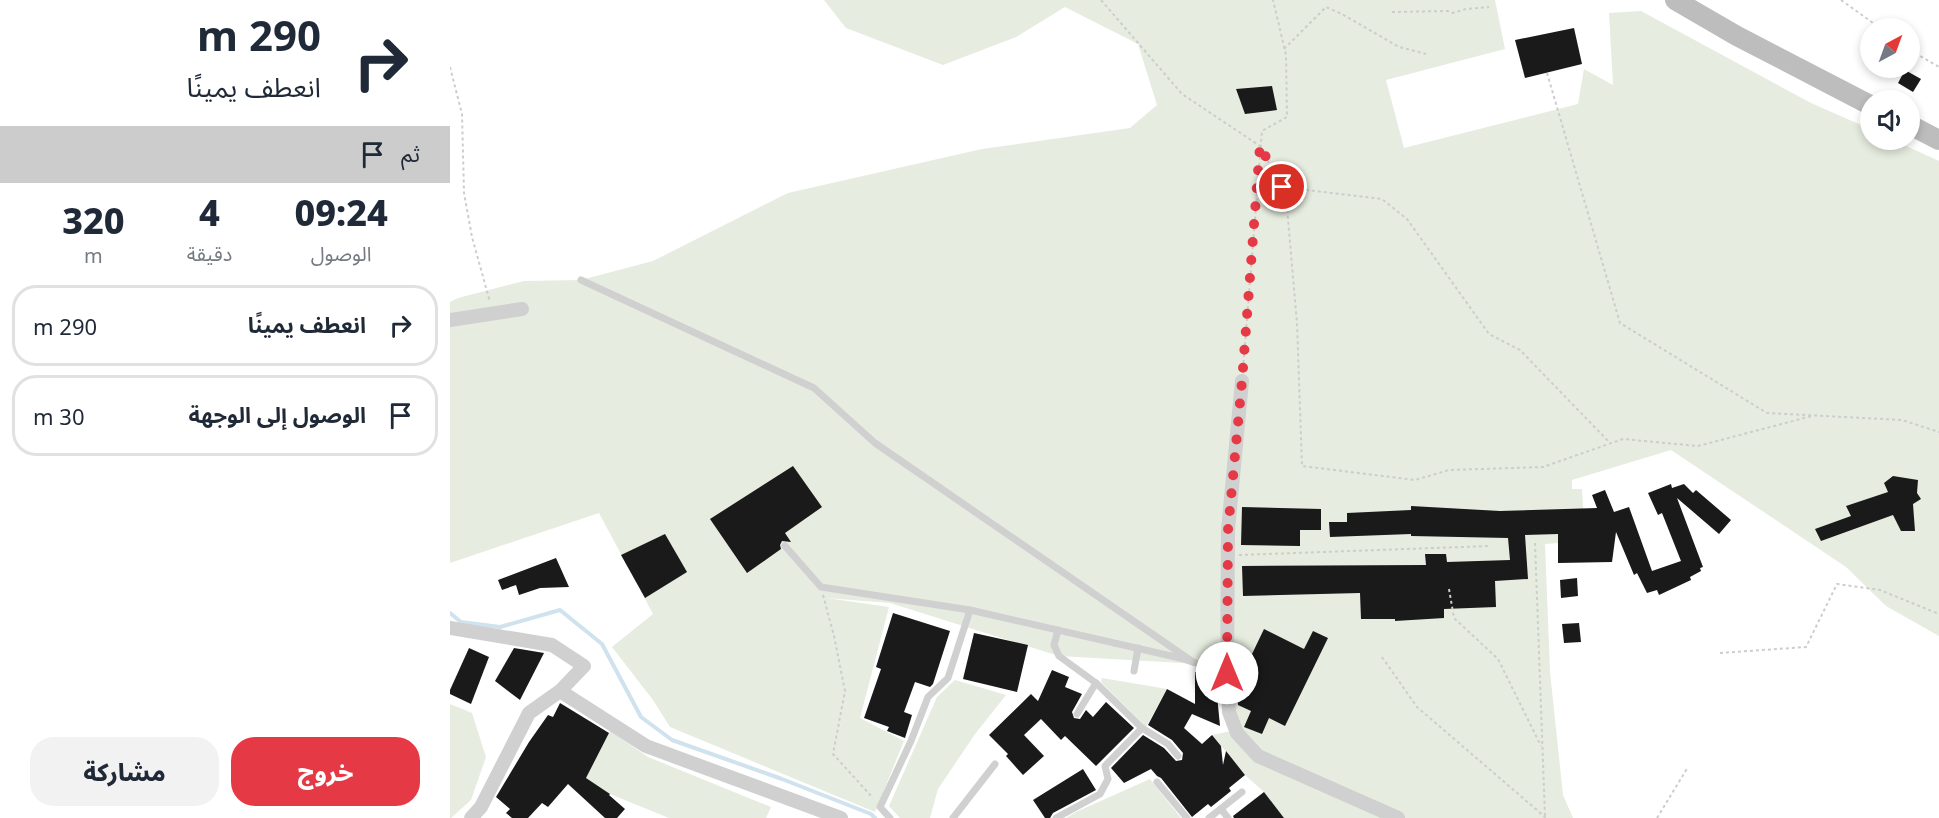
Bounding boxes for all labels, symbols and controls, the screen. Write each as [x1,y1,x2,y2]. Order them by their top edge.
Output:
text: 290 m [197,6,321,63]
north arrow [1860,18,1920,78]
map controls [1860,18,1920,150]
icon: right [342,24,420,102]
text: انعطف يمينًا [187,68,321,105]
button: sound [1860,90,1920,150]
icon: arrive [356,138,389,171]
text: ثم [401,138,420,168]
pin [1256,161,1307,212]
icon: arrive [1265,170,1298,203]
text: 4 [199,188,220,237]
text: 09:24 [294,188,388,237]
text: 320 [62,196,125,245]
text: دقيقة [187,240,232,267]
text: الوصول [311,240,372,267]
text: m [84,242,103,269]
text: انعطف يمينًا [248,309,366,339]
icon: right [384,309,417,342]
text: 290 m [33,311,97,341]
text: الوصول إلى الوجهة [188,399,366,429]
icon: arrive [384,399,417,432]
text: 30 m [33,401,84,431]
position arrow [1195,641,1259,705]
button: مشاركة [30,737,219,806]
button: خروج [231,737,420,806]

